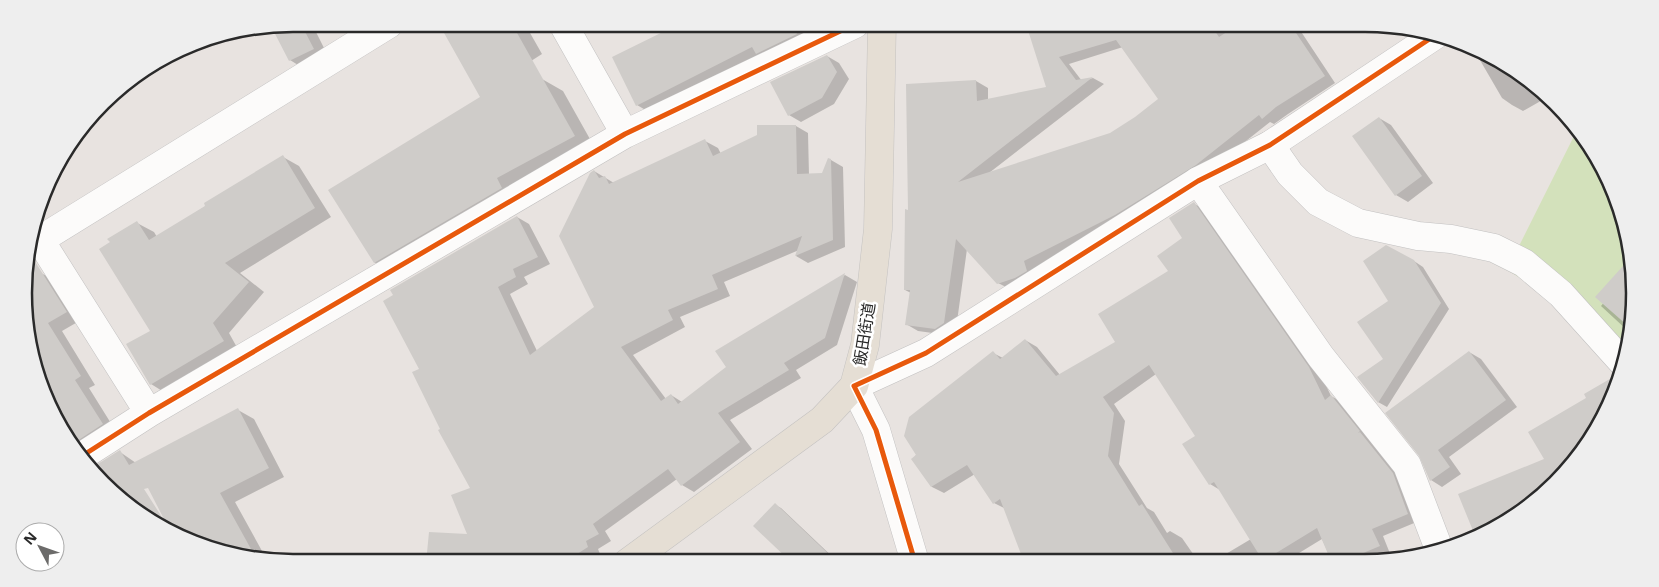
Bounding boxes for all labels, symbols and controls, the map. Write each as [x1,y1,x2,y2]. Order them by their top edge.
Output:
street label: 飯田街道 [848,301,880,367]
north arrow [15,522,65,572]
text: N [19,528,41,549]

